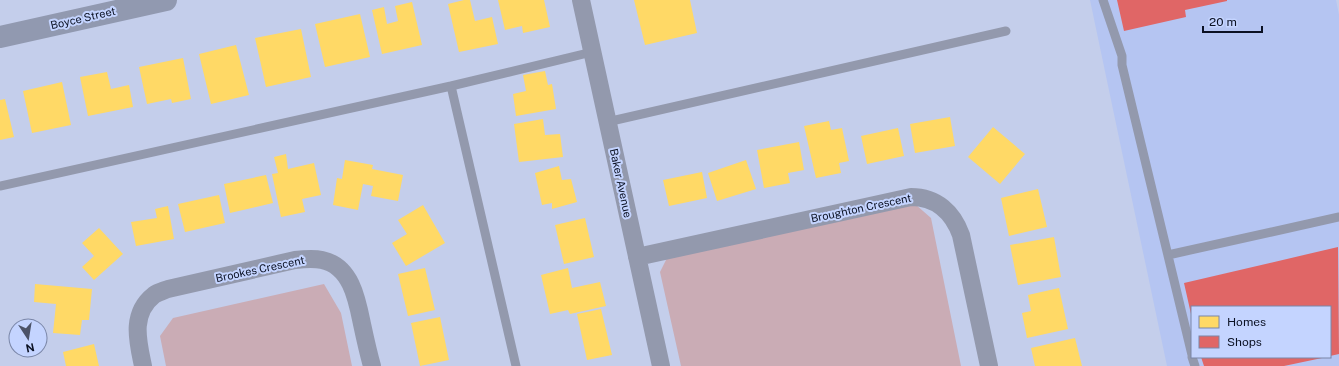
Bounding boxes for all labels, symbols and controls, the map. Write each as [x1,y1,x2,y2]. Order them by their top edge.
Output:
street label: Boyce Street [49,5,117,31]
scale bar [1203,8,1262,34]
text: 20 m [1209,15,1237,29]
street label: Baker Avenue [608,147,634,219]
street label: Broughton Crescent [810,191,912,225]
street label: Brookes Crescent [215,254,305,284]
legend [1191,306,1331,358]
text: Homes [1227,315,1266,329]
north arrow [8,318,48,358]
text: Shops [1227,335,1262,349]
text: N [25,341,36,355]

